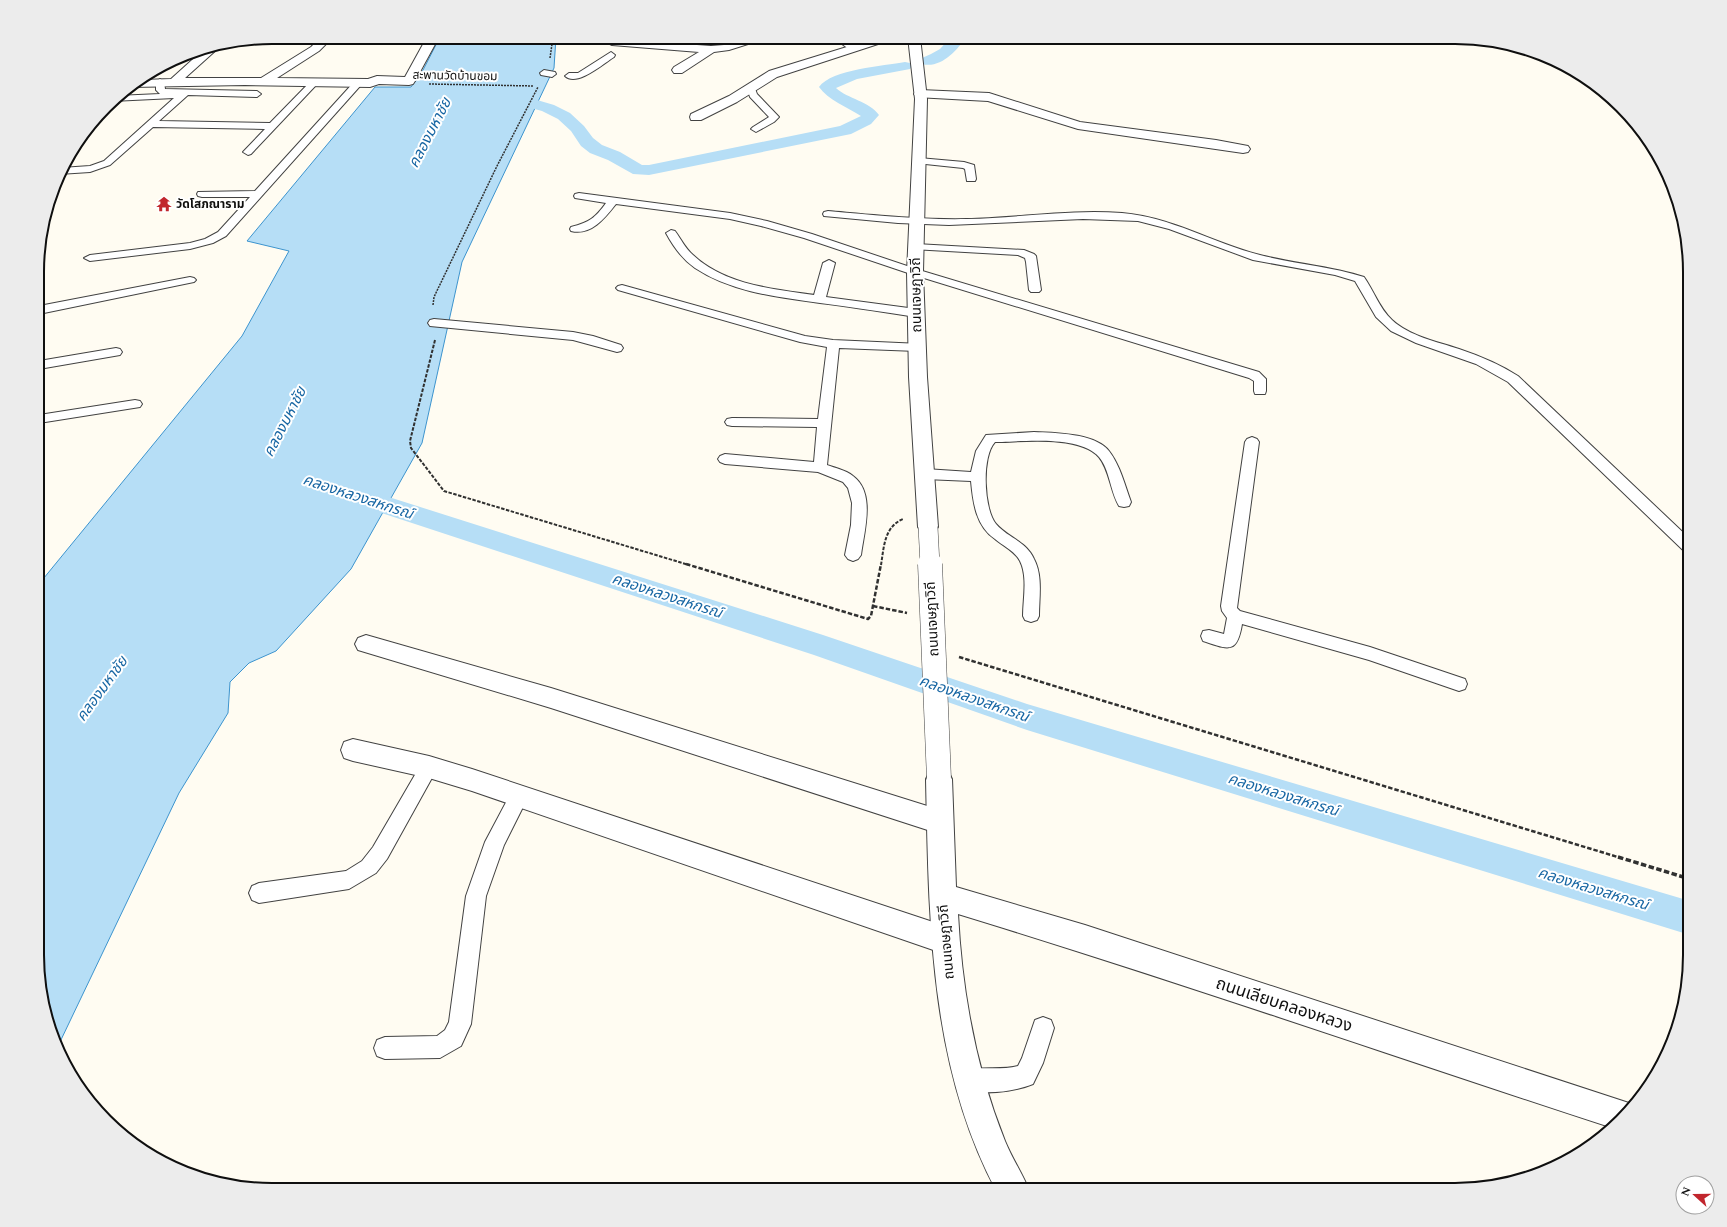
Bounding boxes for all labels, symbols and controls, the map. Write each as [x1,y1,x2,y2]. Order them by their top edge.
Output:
street label: สะพานวัดบ้านขอม [412,66,498,86]
water label: คลองมหาชัย [403,93,458,172]
temple icon: วัดโสภณาราม [155,195,173,213]
place label: วัดโสภณาราม [176,195,244,214]
street label: ถนนเจษฎาวิถี [905,257,927,333]
water label: คลองมหาชัย [258,382,313,461]
water label: คลองหลวงสหกรณ์ [300,468,419,527]
water label: คลองหลวงสหกรณ์ [609,567,728,626]
street label: ถนนเจษฎาวิถี [920,581,944,657]
water label: คลองมหาชัย [70,651,134,726]
water label: คลองหลวงสหกรณ์ [916,669,1035,730]
water label: คลองหลวงสหกรณ์ [1225,767,1344,824]
water label: คลองหลวงสหกรณ์ [1535,861,1654,918]
street label: ถนนเจษฎาวิถี [932,904,960,980]
street label: ถนนเลียบคลองหลวง [1212,971,1356,1039]
north arrow [1675,1175,1715,1215]
text: N [1677,1184,1696,1199]

